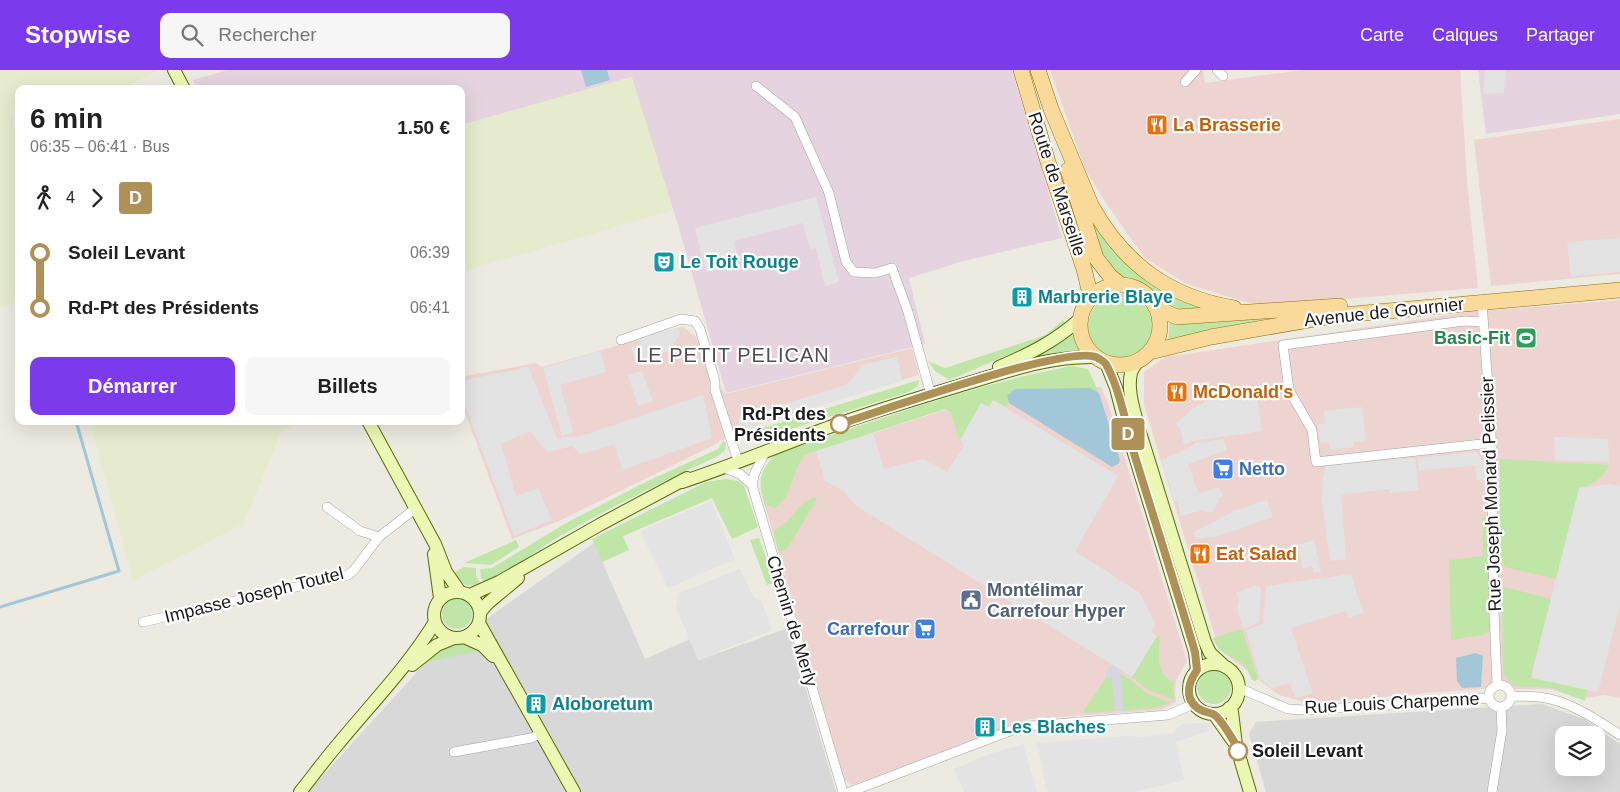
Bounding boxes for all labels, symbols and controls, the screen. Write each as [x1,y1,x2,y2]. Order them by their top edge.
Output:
search box [160,13,510,58]
text: Stopwise [25,21,130,48]
icon: search [178,21,206,49]
text: Rechercher [218,24,317,45]
text: Carte [1360,25,1404,45]
text: Calques [1432,25,1498,45]
text: Partager [1526,25,1595,45]
text: 6 min [30,103,103,134]
street label: Route de Marseille [1024,110,1090,258]
restaurant icon: La Brasserie [1145,113,1169,137]
place label: La Brasserie [1173,115,1281,135]
text: 1.50 € [397,117,450,138]
text: 06:35 – 06:41 · Bus [30,138,170,155]
icon: walk [30,184,58,212]
icon: forward [83,184,111,212]
text: D [129,188,142,208]
text: 4 [66,189,75,206]
text: Soleil Levant [68,242,185,263]
text: 06:39 [410,244,450,261]
theatre icon: Le Toit Rouge [652,250,676,274]
place label: Le Toit Rouge [680,252,799,272]
building icon: Marbrerie Blaye [1010,285,1034,309]
place label: Marbrerie Blaye [1038,287,1173,307]
street label: Avenue de Gournier [1303,294,1465,330]
text: Rd-Pt des Présidents [68,297,259,318]
text: 06:41 [410,299,450,316]
sports icon: Basic-Fit [1514,326,1538,350]
place label: Basic-Fit [1434,328,1510,348]
district label: LE PETIT PELICAN [636,344,830,366]
button: Démarrer [30,357,235,415]
button: Billets [245,357,450,415]
street label: Rue Joseph Monard Pelissier [1477,376,1505,612]
restaurant icon: McDonald's [1165,380,1189,404]
place label: McDonald's [1193,382,1293,402]
place label: Rd-Pt des Présidents [734,404,826,445]
marker: Rd-Pt des Présidents [830,414,850,434]
line badge: D [1112,418,1144,450]
text: D [1122,424,1135,444]
supermarket icon: Netto [1211,457,1235,481]
place label: Netto [1239,459,1285,479]
restaurant icon: Eat Salad [1188,542,1212,566]
place label: Eat Salad [1216,544,1297,564]
street label: Chemin de Merly [763,553,821,689]
street label: Impasse Joseph Toutel [162,563,346,627]
place label: Montélimar Carrefour Hyper [987,580,1125,621]
public building icon: Montélimar Carrefour Hyper [959,588,983,612]
supermarket icon: Carrefour [913,617,937,641]
place label: Carrefour [827,619,909,639]
street label: Rue Louis Charpenne [1304,688,1480,718]
building icon: Aloboretum [524,692,548,716]
place label: Aloboretum [552,694,653,714]
building icon: Les Blaches [973,715,997,739]
place label: Les Blaches [1001,717,1106,737]
map controls [1555,726,1605,776]
button: layers [1555,726,1605,776]
marker: Soleil Levant [1228,741,1248,761]
place label: Soleil Levant [1252,741,1363,761]

